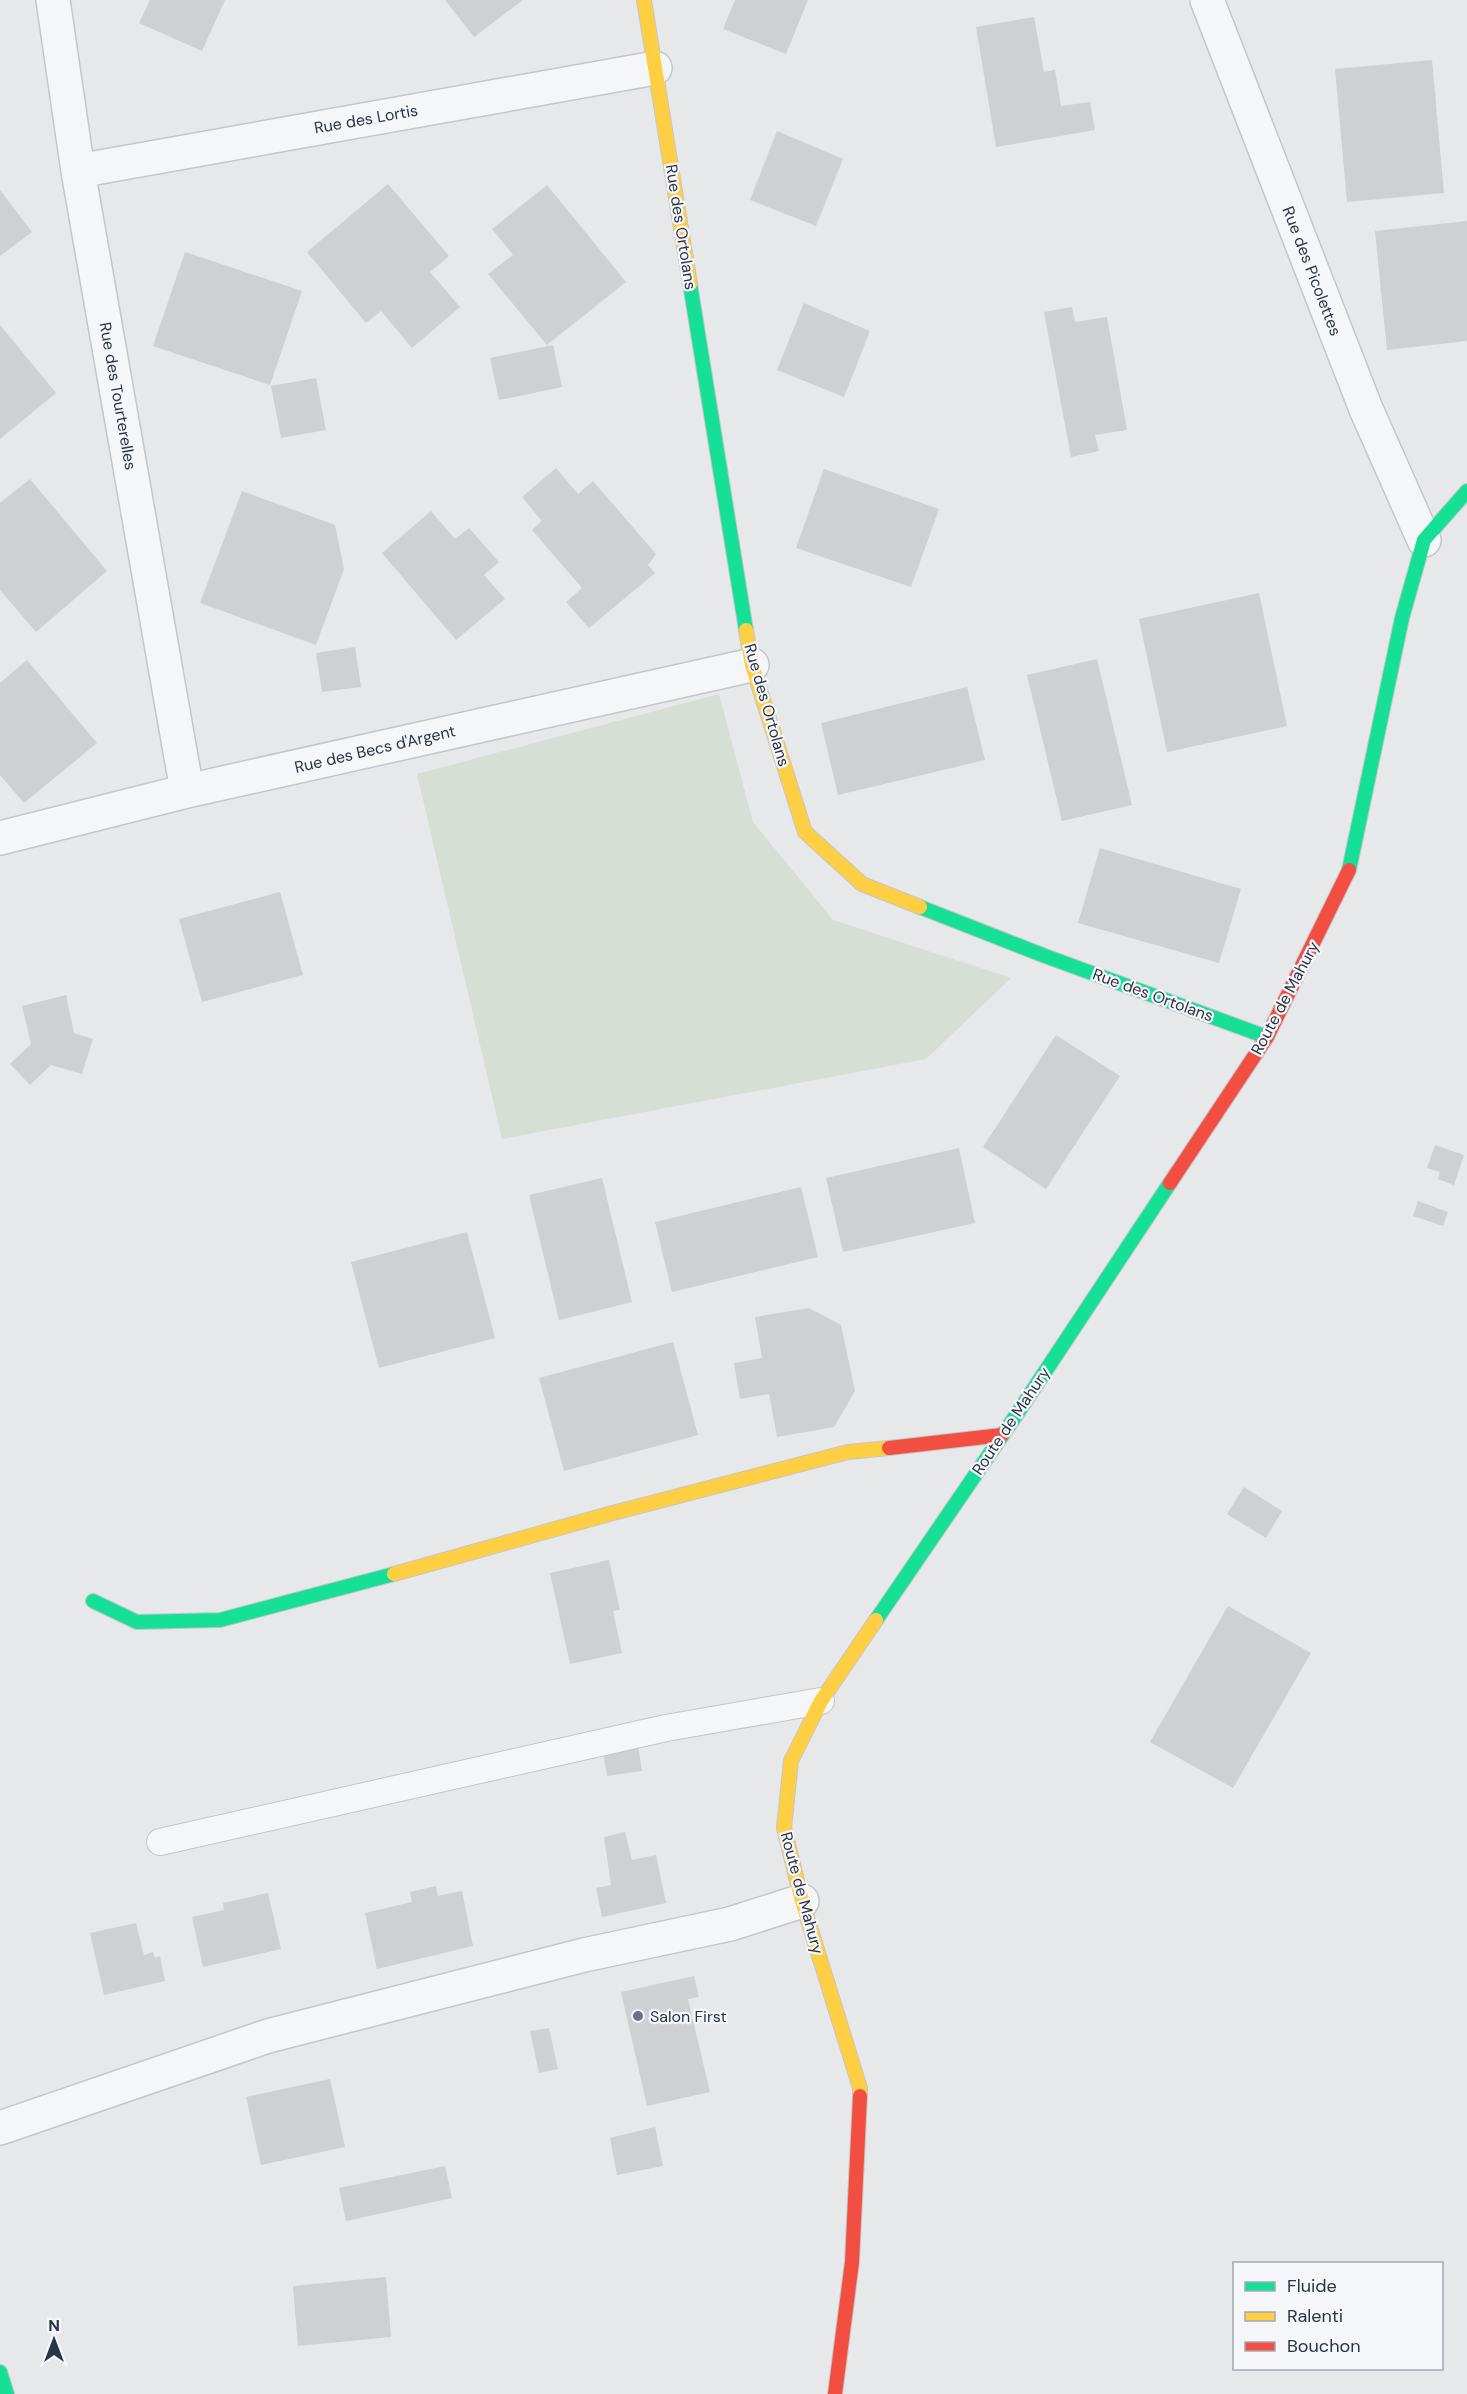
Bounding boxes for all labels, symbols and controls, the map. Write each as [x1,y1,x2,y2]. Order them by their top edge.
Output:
street label: Rue des Lortis [312,100,420,138]
street label: Rue des Ortolans [661,163,701,291]
street label: Rue des Picolettes [1278,203,1346,339]
street label: Rue des Tourterelles [95,320,141,472]
street label: Rue des Ortolans [739,641,795,769]
street label: Rue des Becs d'Argent [292,720,458,778]
street label: Route de Mahury [1246,937,1324,1058]
street label: Rue des Ortolans [1090,963,1216,1027]
street label: Route de Mahury [967,1363,1055,1479]
street label: Route de Mahury [776,1830,828,1957]
place label: Salon First [650,2006,727,2027]
marker: Salon First [631,2009,645,2023]
legend [1233,2262,1443,2370]
text: Fluide [1287,2274,1337,2298]
text: Ralenti [1287,2304,1343,2328]
north arrow [24,2310,84,2370]
text: N [48,2315,60,2336]
text: Bouchon [1287,2334,1361,2358]

